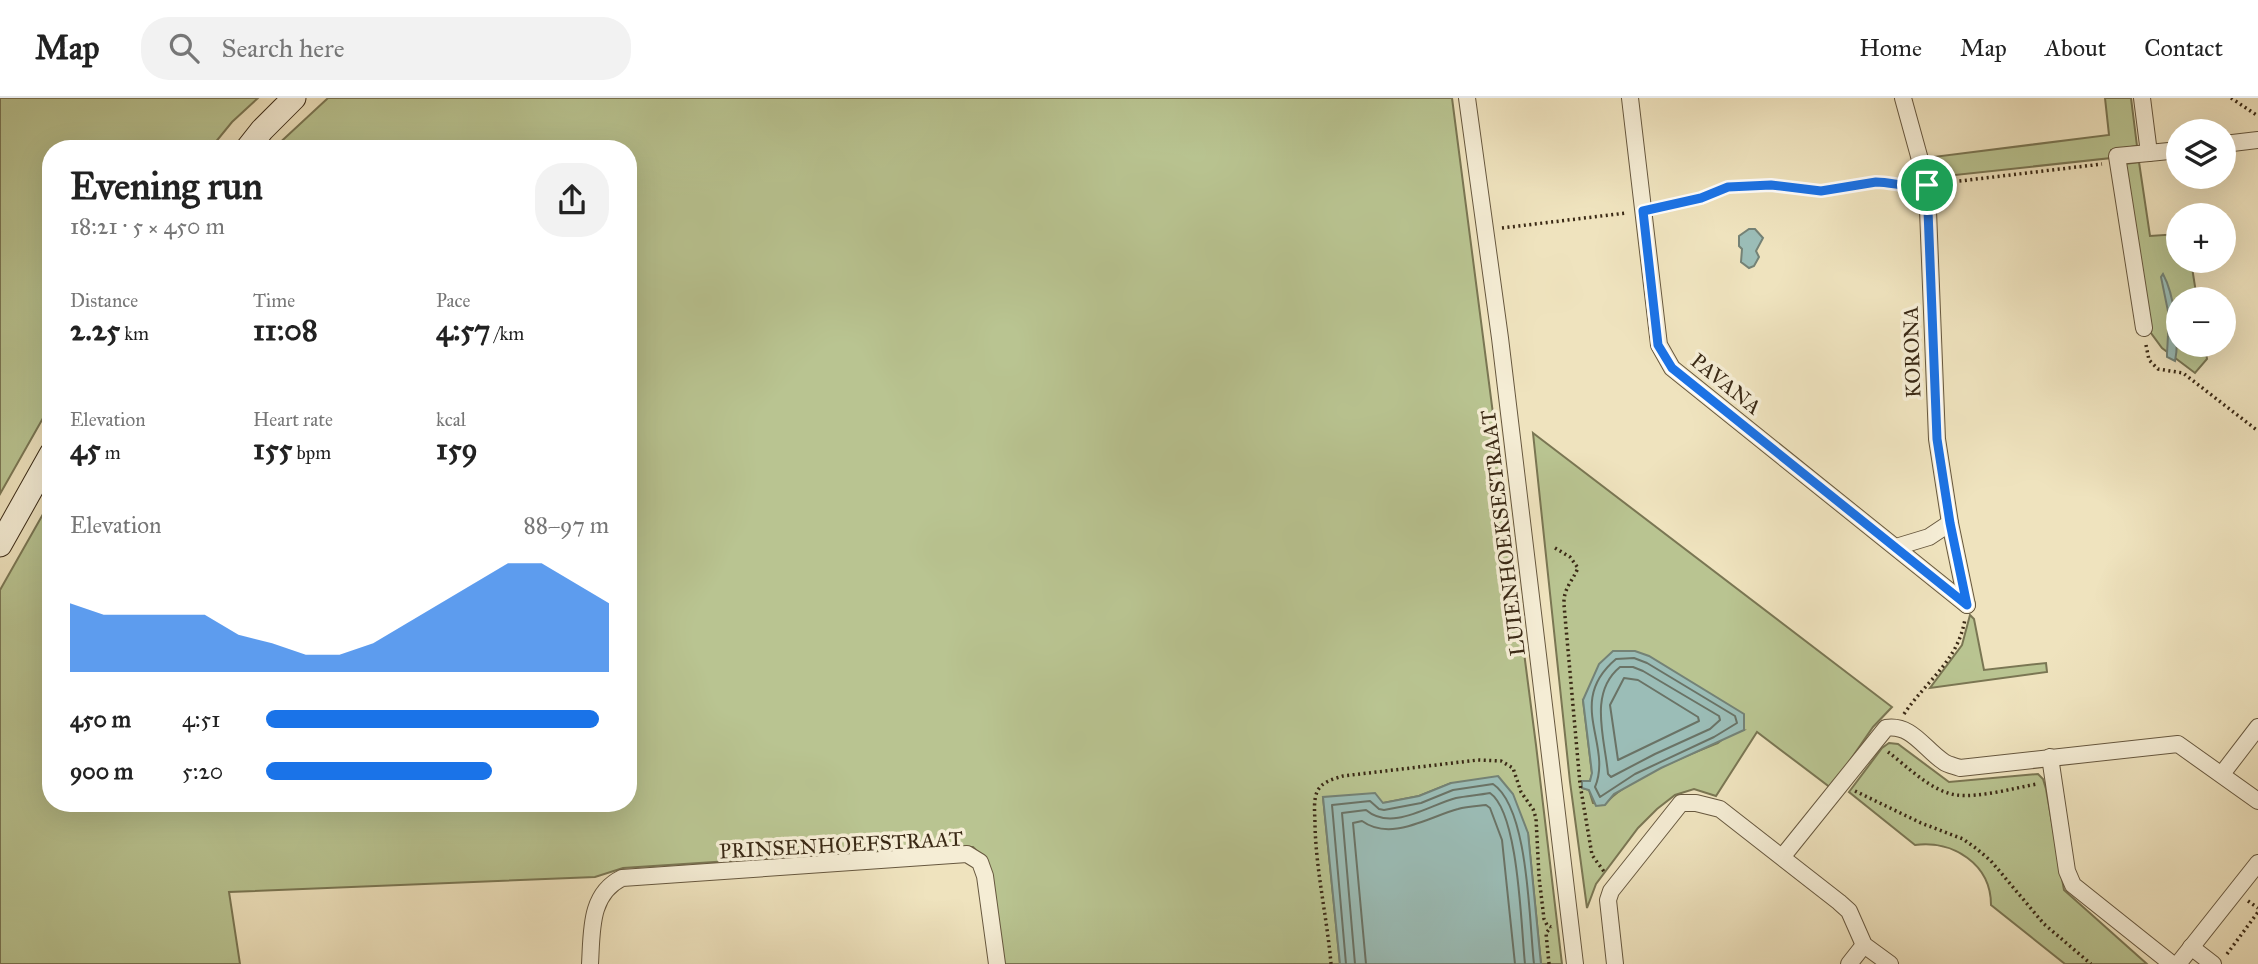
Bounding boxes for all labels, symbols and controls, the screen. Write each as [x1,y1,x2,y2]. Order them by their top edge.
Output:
search box [141,17,631,80]
text: Map [35,28,99,68]
icon: search [165,29,203,67]
text: Search here [221,32,345,64]
text: Home [1859,33,1922,63]
text: Map [1960,33,2007,63]
text: About [2045,33,2106,63]
text: Contact [2144,33,2223,63]
map controls [2166,119,2236,357]
button: layers [2166,119,2236,189]
pin [1897,155,1957,215]
text: Evening run [70,163,263,209]
button: share [535,163,609,237]
icon: arrive [1908,166,1946,204]
button: + [2166,203,2236,273]
text: 18:21 · 5 × 450 m [70,212,225,240]
button: − [2166,287,2236,357]
text: Distance [70,289,138,312]
text: Time [253,289,295,312]
text: Pace [436,289,470,312]
street label: KORONA [1897,306,1927,398]
text: 2.25 [70,312,120,348]
text: 11:08 [253,312,318,348]
text: 4:57 [436,312,490,348]
text: km [120,322,149,345]
text: /km [490,322,524,345]
street label: PAVANA [1685,348,1767,420]
text: Elevation [70,408,145,431]
text: Heart rate [253,408,333,431]
text: kcal [436,408,466,431]
street label: LUIENHOEKSESTRAAT [1475,409,1531,657]
text: 45 [70,431,101,467]
text: 155 [253,431,293,467]
text: 159 [436,431,478,467]
text: m [101,441,121,464]
text: bpm [293,441,331,464]
text: Elevation [70,511,161,539]
text: 88–97 m [524,511,609,539]
text: 450 m [70,705,131,733]
text: 4:51 [182,705,220,733]
text: 900 m [70,757,133,785]
text: 5:20 [182,757,223,785]
street label: PRINSENHOEFSTRAAT [718,826,964,864]

